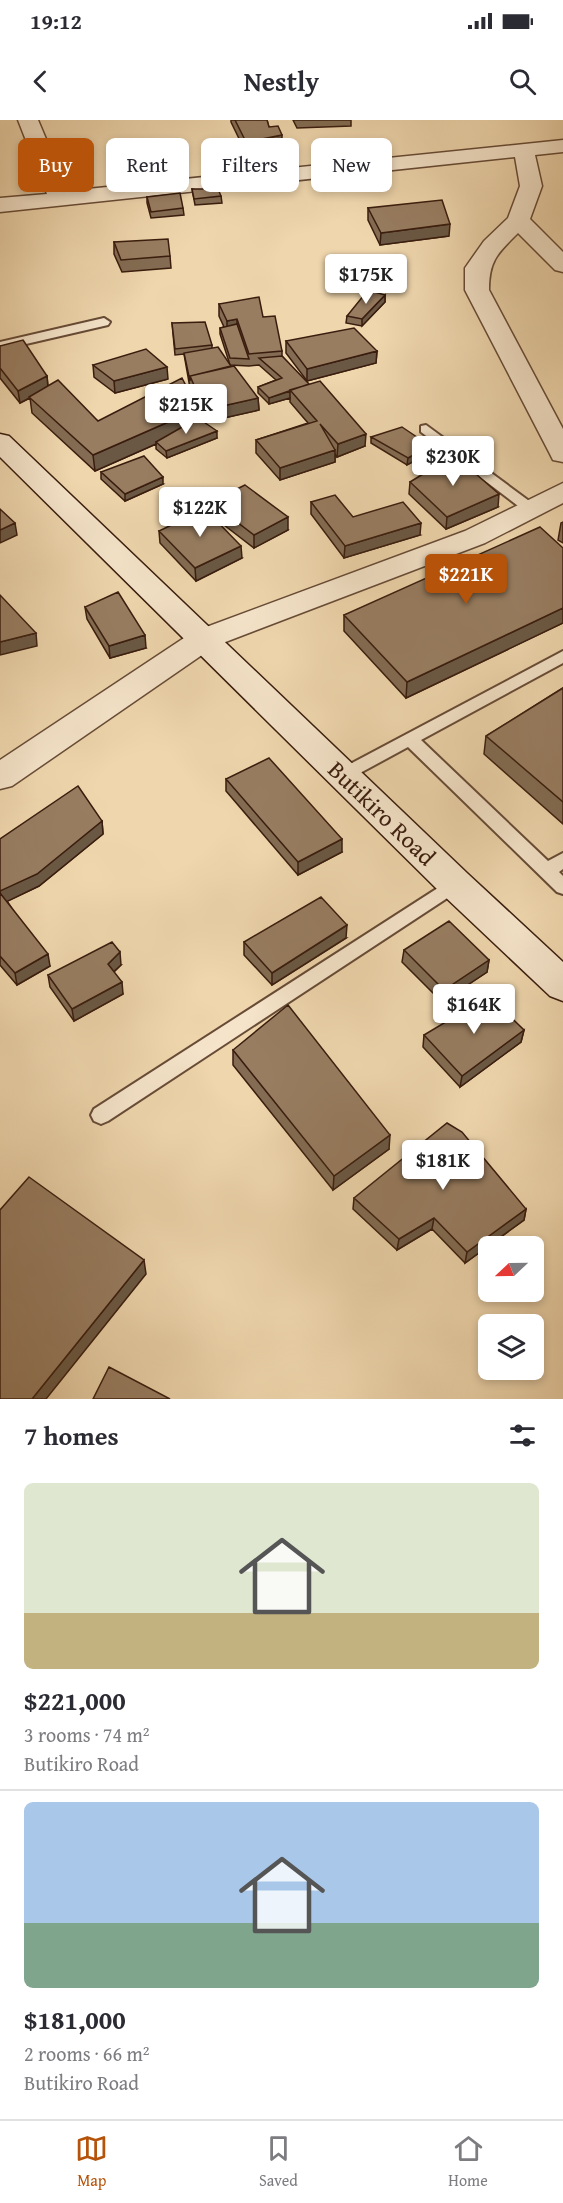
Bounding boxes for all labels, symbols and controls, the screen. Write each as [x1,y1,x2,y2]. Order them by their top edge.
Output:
text: 19:12 [30,5,82,37]
text: Nestly [244,61,319,101]
icon: back [24,65,57,98]
icon: search [506,65,539,98]
chip: Buy [18,138,94,192]
chip: Rent [106,138,189,192]
chip: Filters [201,138,299,192]
chip: New [311,138,392,192]
pin: $175K [324,254,408,305]
text: $175K [339,259,393,288]
pin: $215K [144,384,228,435]
text: $215K [159,389,213,418]
pin: $230K [411,436,495,487]
text: $230K [426,441,480,470]
pin: $122K [158,487,242,538]
text: $122K [173,492,227,521]
pin: $221K [424,554,508,605]
text: $221K [439,559,493,588]
street label: Butikiro Road [320,752,444,874]
pin: $164K [432,984,516,1035]
text: $164K [447,989,501,1018]
pin: $181K [401,1140,485,1191]
text: $181K [416,1145,470,1174]
north arrow [478,1236,544,1302]
map controls [478,1236,544,1380]
button: layers [478,1314,544,1380]
text: 7 homes [24,1416,119,1455]
icon: filters [506,1419,539,1452]
icon: home [228,1522,336,1630]
text: $221,000 [24,1681,126,1720]
text: 3 rooms · 74 m² [24,1720,150,1749]
text: Butikiro Road [24,1749,139,1778]
icon: home [228,1841,336,1949]
text: $181,000 [24,2000,126,2039]
text: 2 rooms · 66 m² [24,2039,150,2068]
text: Butikiro Road [24,2068,139,2097]
tab: Map [75,2132,108,2192]
tab: Saved [259,2132,298,2192]
tab: Home [448,2132,488,2192]

